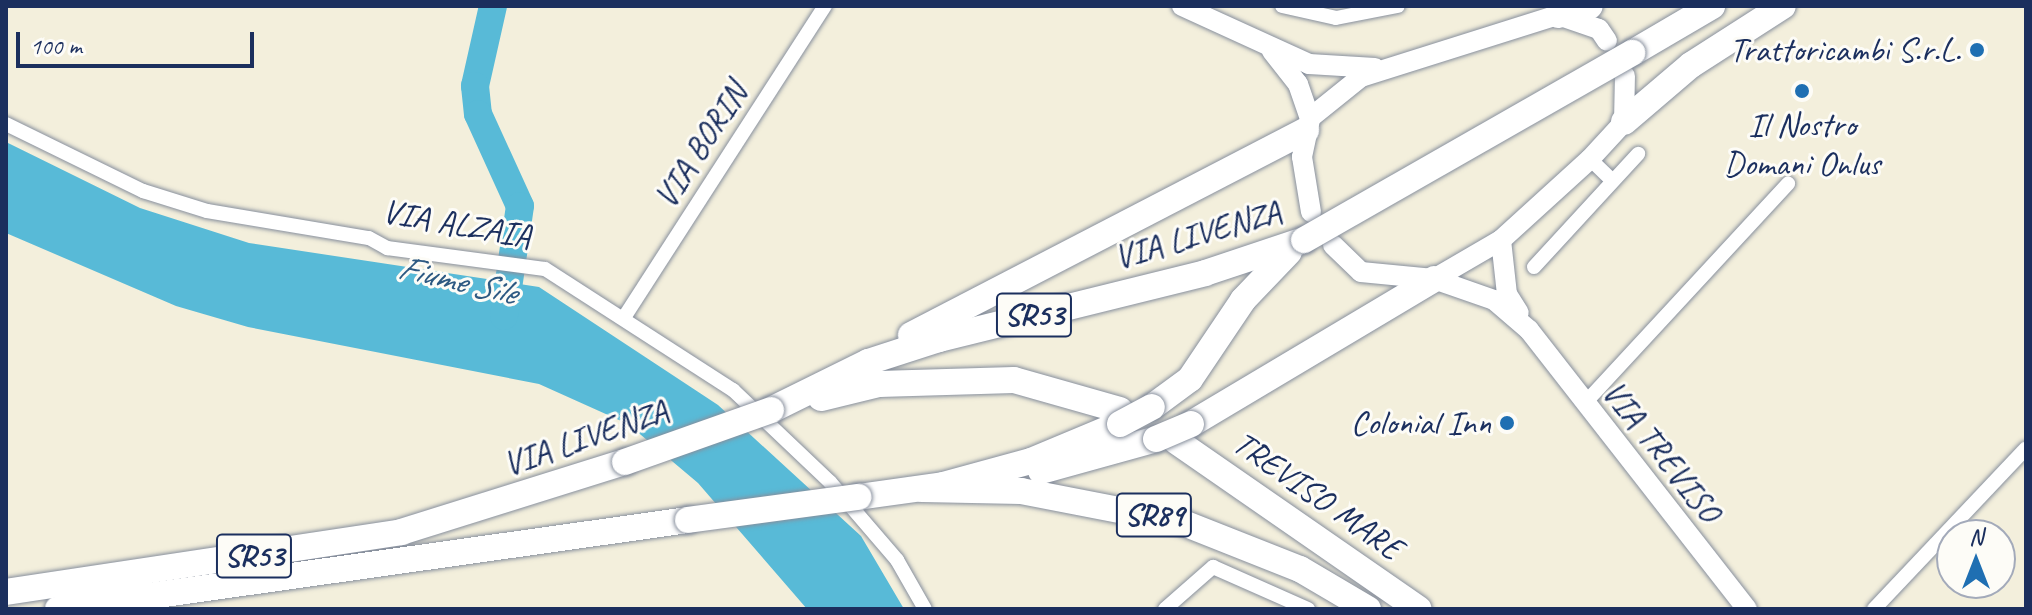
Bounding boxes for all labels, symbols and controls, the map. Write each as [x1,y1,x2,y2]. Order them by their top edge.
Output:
scale bar [20,16,258,66]
place label: Trattoricambi S.r.L. [1729,30,1961,70]
text: 100 m [30,31,82,61]
marker: Trattoricambi S.r.L. [1968,41,1986,59]
street label: VIA BORIN [645,75,755,215]
marker: Il Nostro Domani Onlus [1793,82,1811,100]
place label: Il Nostro Domani Onlus [1724,104,1880,184]
street label: VIA ALZAIA [380,190,534,256]
street label: VIA LIVENZA [1110,191,1284,277]
water label: Fiume Sile [394,245,520,315]
road number: SR53 [994,287,1074,343]
street label: VIA TREVISO [1594,372,1730,530]
street label: VIA LIVENZA [499,390,671,484]
place label: Colonial Inn [1351,403,1491,443]
marker: Colonial Inn [1498,414,1516,432]
street label: TREVISO MARE [1225,421,1411,569]
road number: SR89 [1114,487,1194,543]
north arrow [1936,519,2016,599]
text: N [1969,523,1983,551]
road number: SR53 [214,528,294,584]

